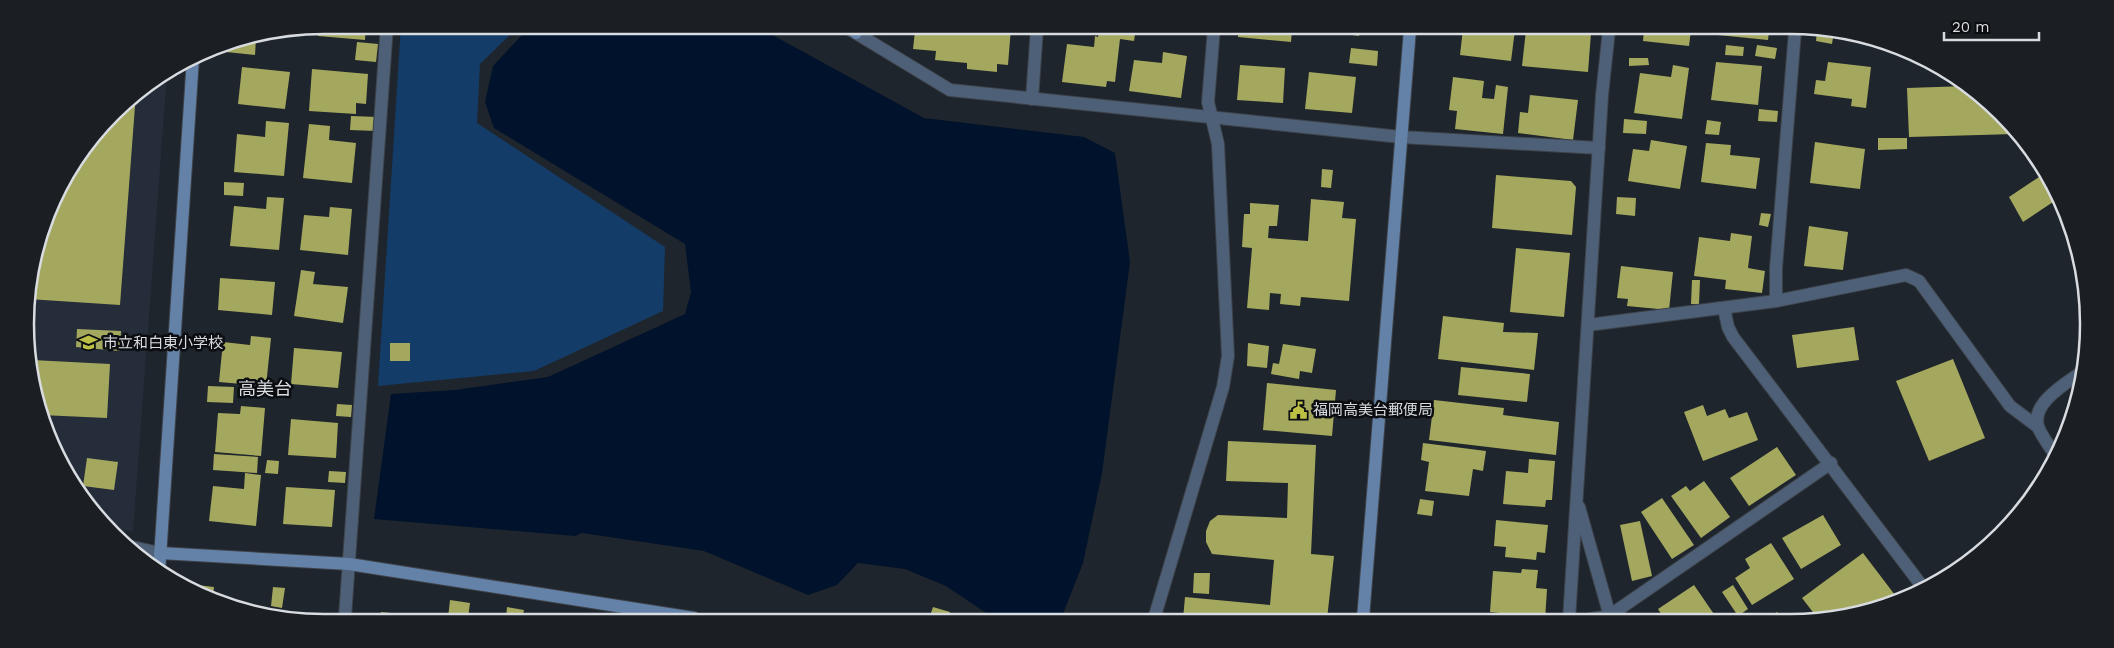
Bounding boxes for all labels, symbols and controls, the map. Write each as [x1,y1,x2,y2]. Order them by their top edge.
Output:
scale bar [1944,10,2039,42]
text: 20 m [1952,18,1990,36]
school or university icon: 市立和白東小学校 [79,333,99,353]
place label: 市立和白東小学校 [103,334,223,352]
district label: 高美台 [238,378,292,399]
public building icon: 福岡高美台郵便局 [1289,400,1309,420]
place label: 福岡高美台郵便局 [1313,401,1433,419]

